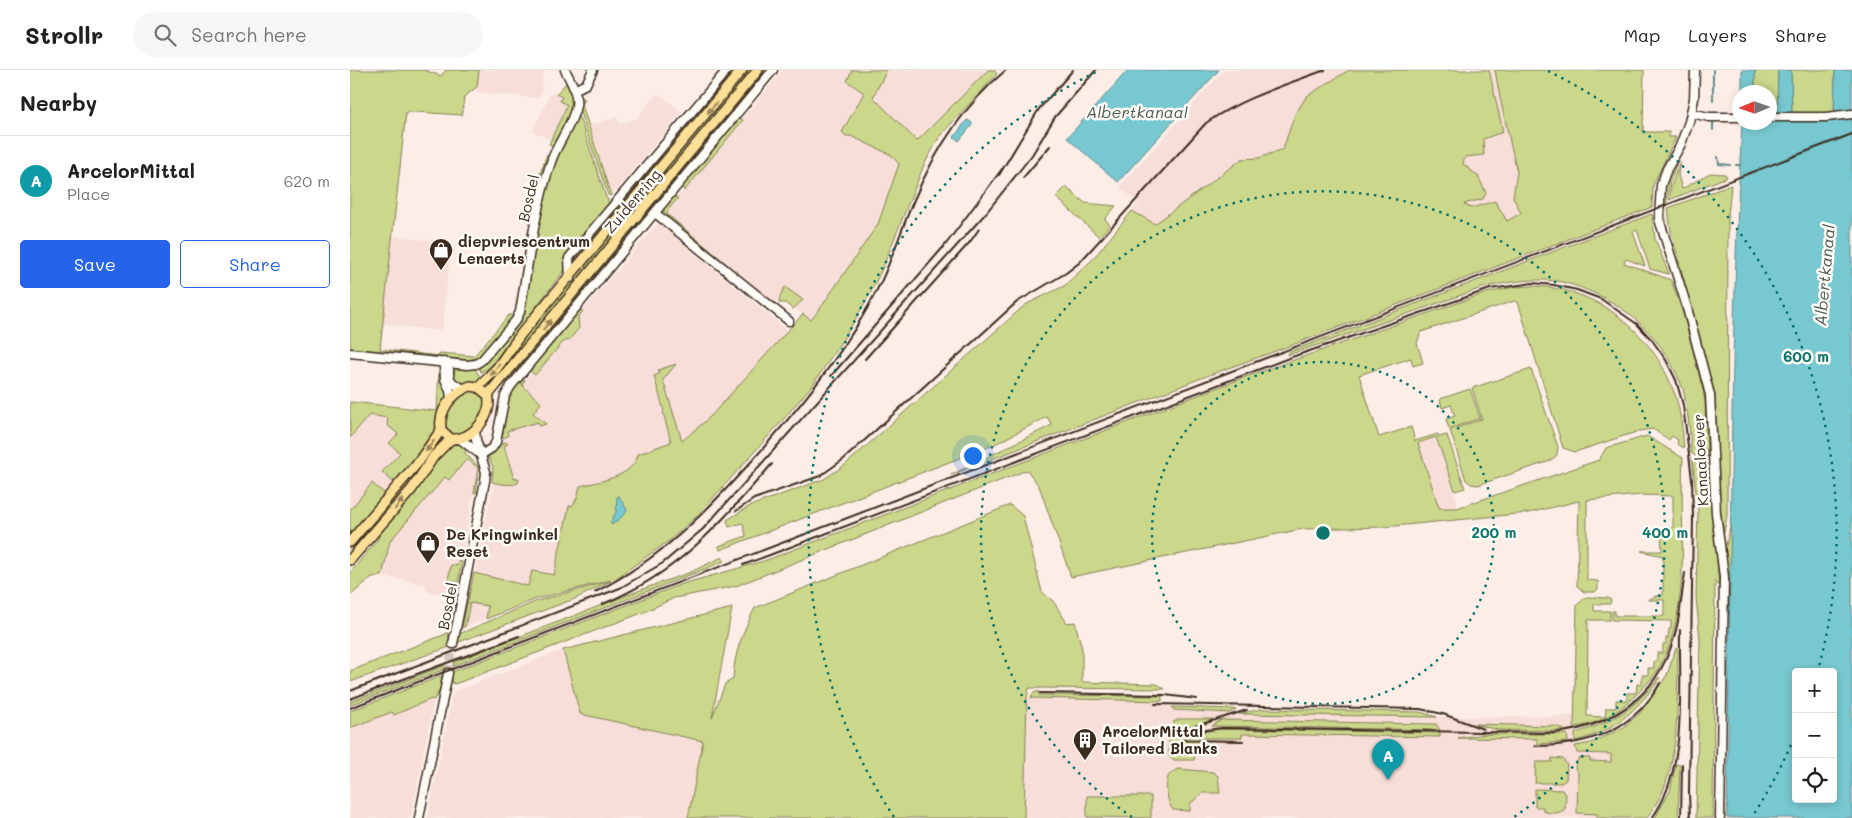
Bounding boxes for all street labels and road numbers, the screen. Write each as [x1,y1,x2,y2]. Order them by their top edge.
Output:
street label: Zuiderring [599,164,665,237]
street label: Bosdel [513,172,543,224]
street label: Kanaaloever [1688,413,1712,507]
street label: Bosdel [433,581,461,631]

